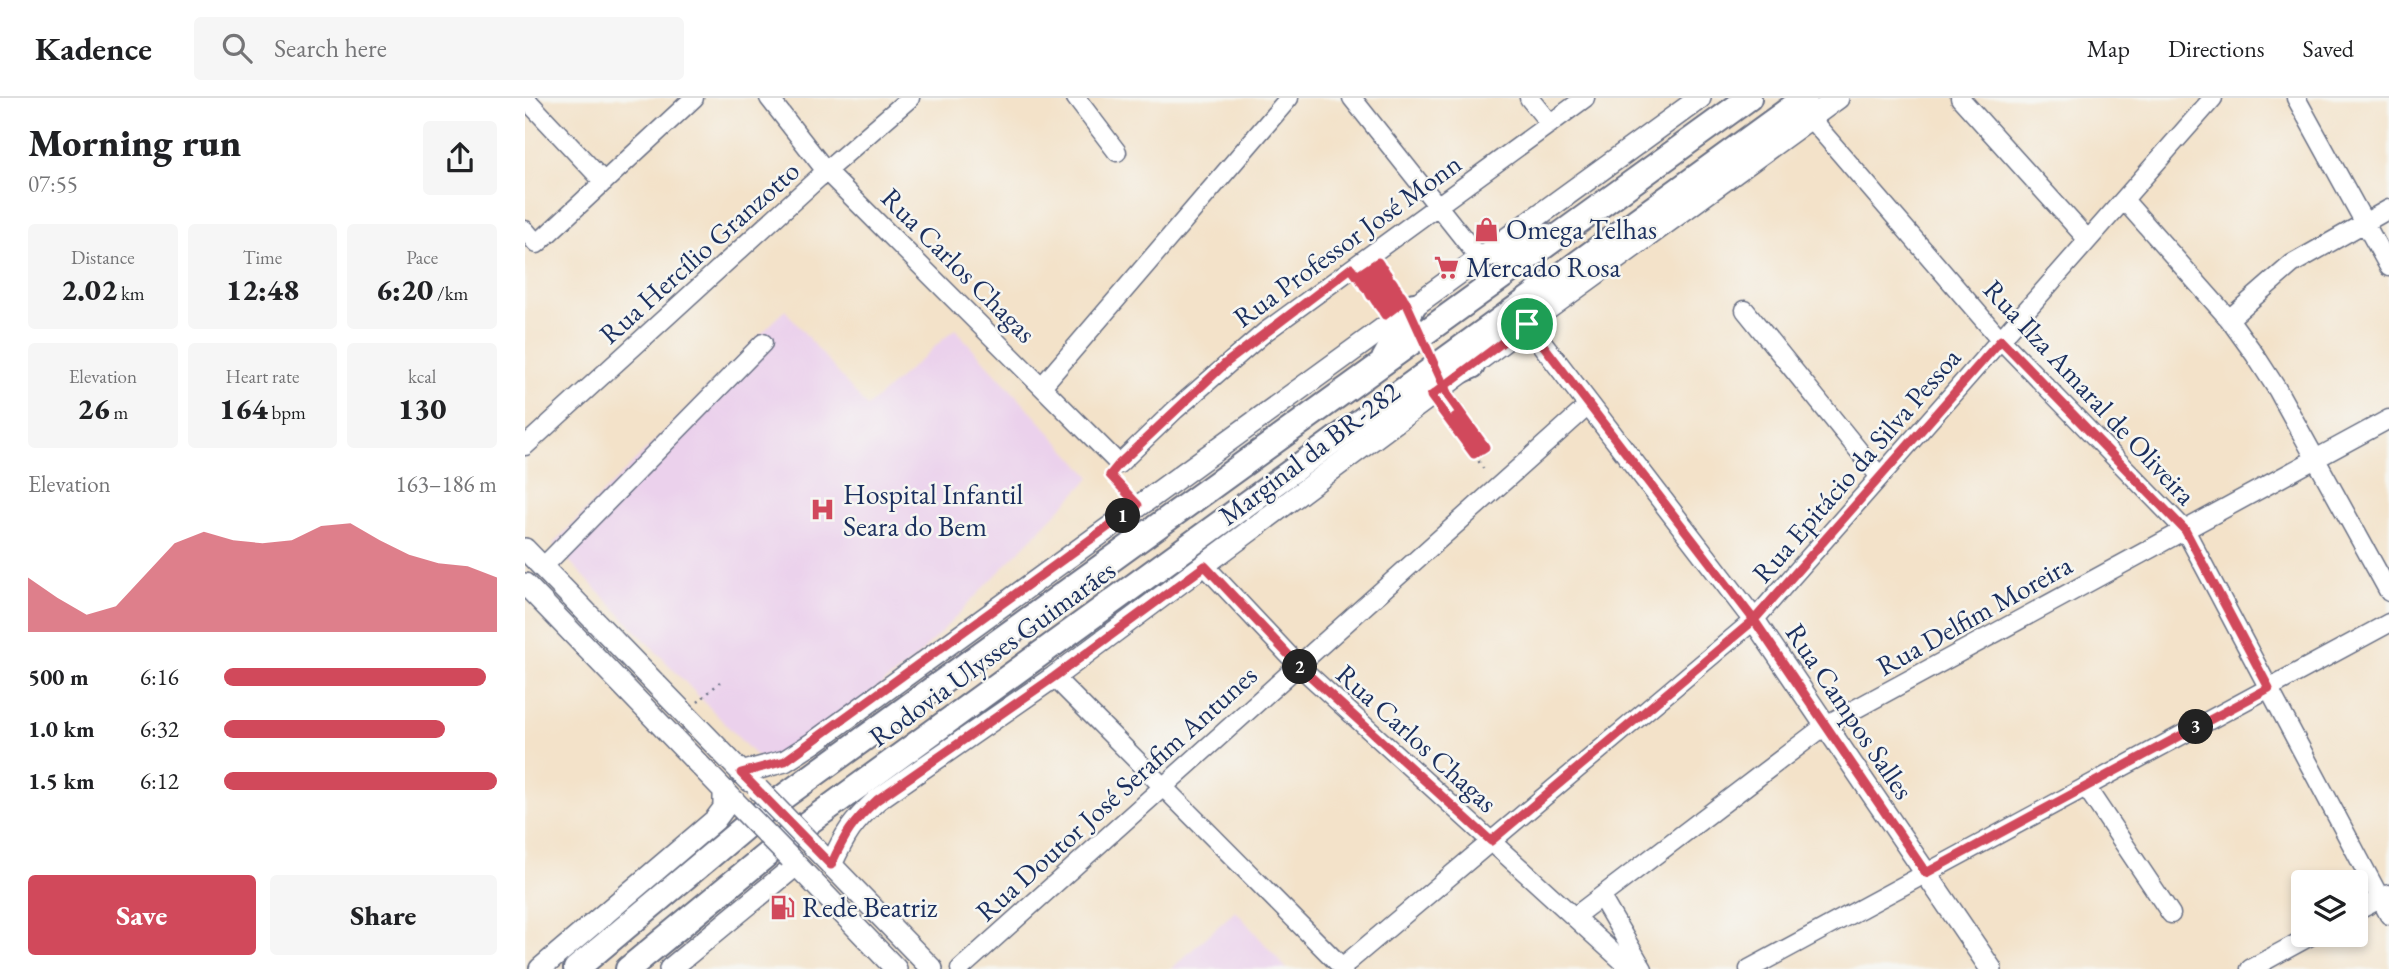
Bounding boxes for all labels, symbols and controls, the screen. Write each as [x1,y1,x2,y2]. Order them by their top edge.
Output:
search box [194,17,684,80]
text: Kadence [35,27,152,70]
icon: search [218,29,256,67]
text: Search here [274,31,387,65]
text: Map [2087,33,2130,64]
text: Directions [2168,33,2265,64]
text: Saved [2303,33,2354,64]
text: Morning run [28,118,241,167]
button: share [423,121,497,195]
street label: Rua Professor José Monn [1226,145,1468,335]
street label: Rua Hercílio Granzotto [591,153,807,351]
text: 07:55 [28,169,78,199]
street label: Rua Carlos Chagas [874,180,1044,350]
place label: Omega Telhas [1506,211,1657,247]
shop icon: Omega Telhas [1472,215,1500,243]
text: Distance [71,245,135,270]
text: Time [243,245,282,270]
text: Pace [406,245,438,270]
place label: Mercado Rosa [1466,249,1622,285]
supermarket icon: Mercado Rosa [1432,253,1460,281]
text: 2.02 [61,270,117,309]
text: 12:48 [226,270,299,309]
text: 6:20 [376,270,433,309]
street label: Rua Ilza Amaral de Oliveira [1976,272,2205,513]
text: km [117,281,145,306]
text: /km [433,281,468,306]
pin [1497,294,1557,354]
icon: arrive [1508,305,1546,343]
street label: Rua Epitácio da Silva Pessoa [1744,339,1969,590]
text: Elevation [69,364,137,389]
text: Heart rate [226,364,299,389]
text: kcal [408,364,436,389]
street label: Marginal da BR-282 [1211,373,1407,533]
text: 26 [77,389,110,428]
text: 164 [219,389,268,428]
text: 130 [398,389,446,428]
text: m [110,400,128,425]
text: bpm [268,400,306,425]
text: Elevation [28,469,111,499]
text: 163–186 m [396,469,497,499]
place label: Hospital Infantil Seara do Bem [843,476,1023,544]
hospital icon: Hospital Infantil Seara do Bem [809,496,837,524]
pin: 1 [1105,498,1141,534]
text: 1 [1117,503,1128,528]
street label: Rua Delfim Moreira [1870,546,2079,684]
street label: Rodovia Ulysses Guimarães [862,551,1122,755]
street label: Rua Campos Salles [1778,616,1922,806]
pin: 2 [1283,650,1317,684]
text: 2 [1294,654,1305,679]
street label: Rua Carlos Chagas [1329,656,1505,820]
street label: Rua Doutor José Serafim Antunes [968,657,1264,929]
text: 500 m [28,662,89,692]
text: 6:16 [140,662,179,692]
pin: 3 [2179,710,2213,744]
text: 1.0 km [28,714,95,744]
text: 6:32 [140,714,179,744]
text: 3 [2190,714,2201,739]
text: 1.5 km [28,766,95,796]
text: 6:12 [140,766,179,796]
map controls [2291,870,2368,947]
button: layers [2291,870,2368,947]
button: Save [28,875,256,955]
button: Share [270,875,497,955]
place label: Rede Beatriz [802,889,938,925]
fuel station icon: Rede Beatriz [768,893,796,921]

